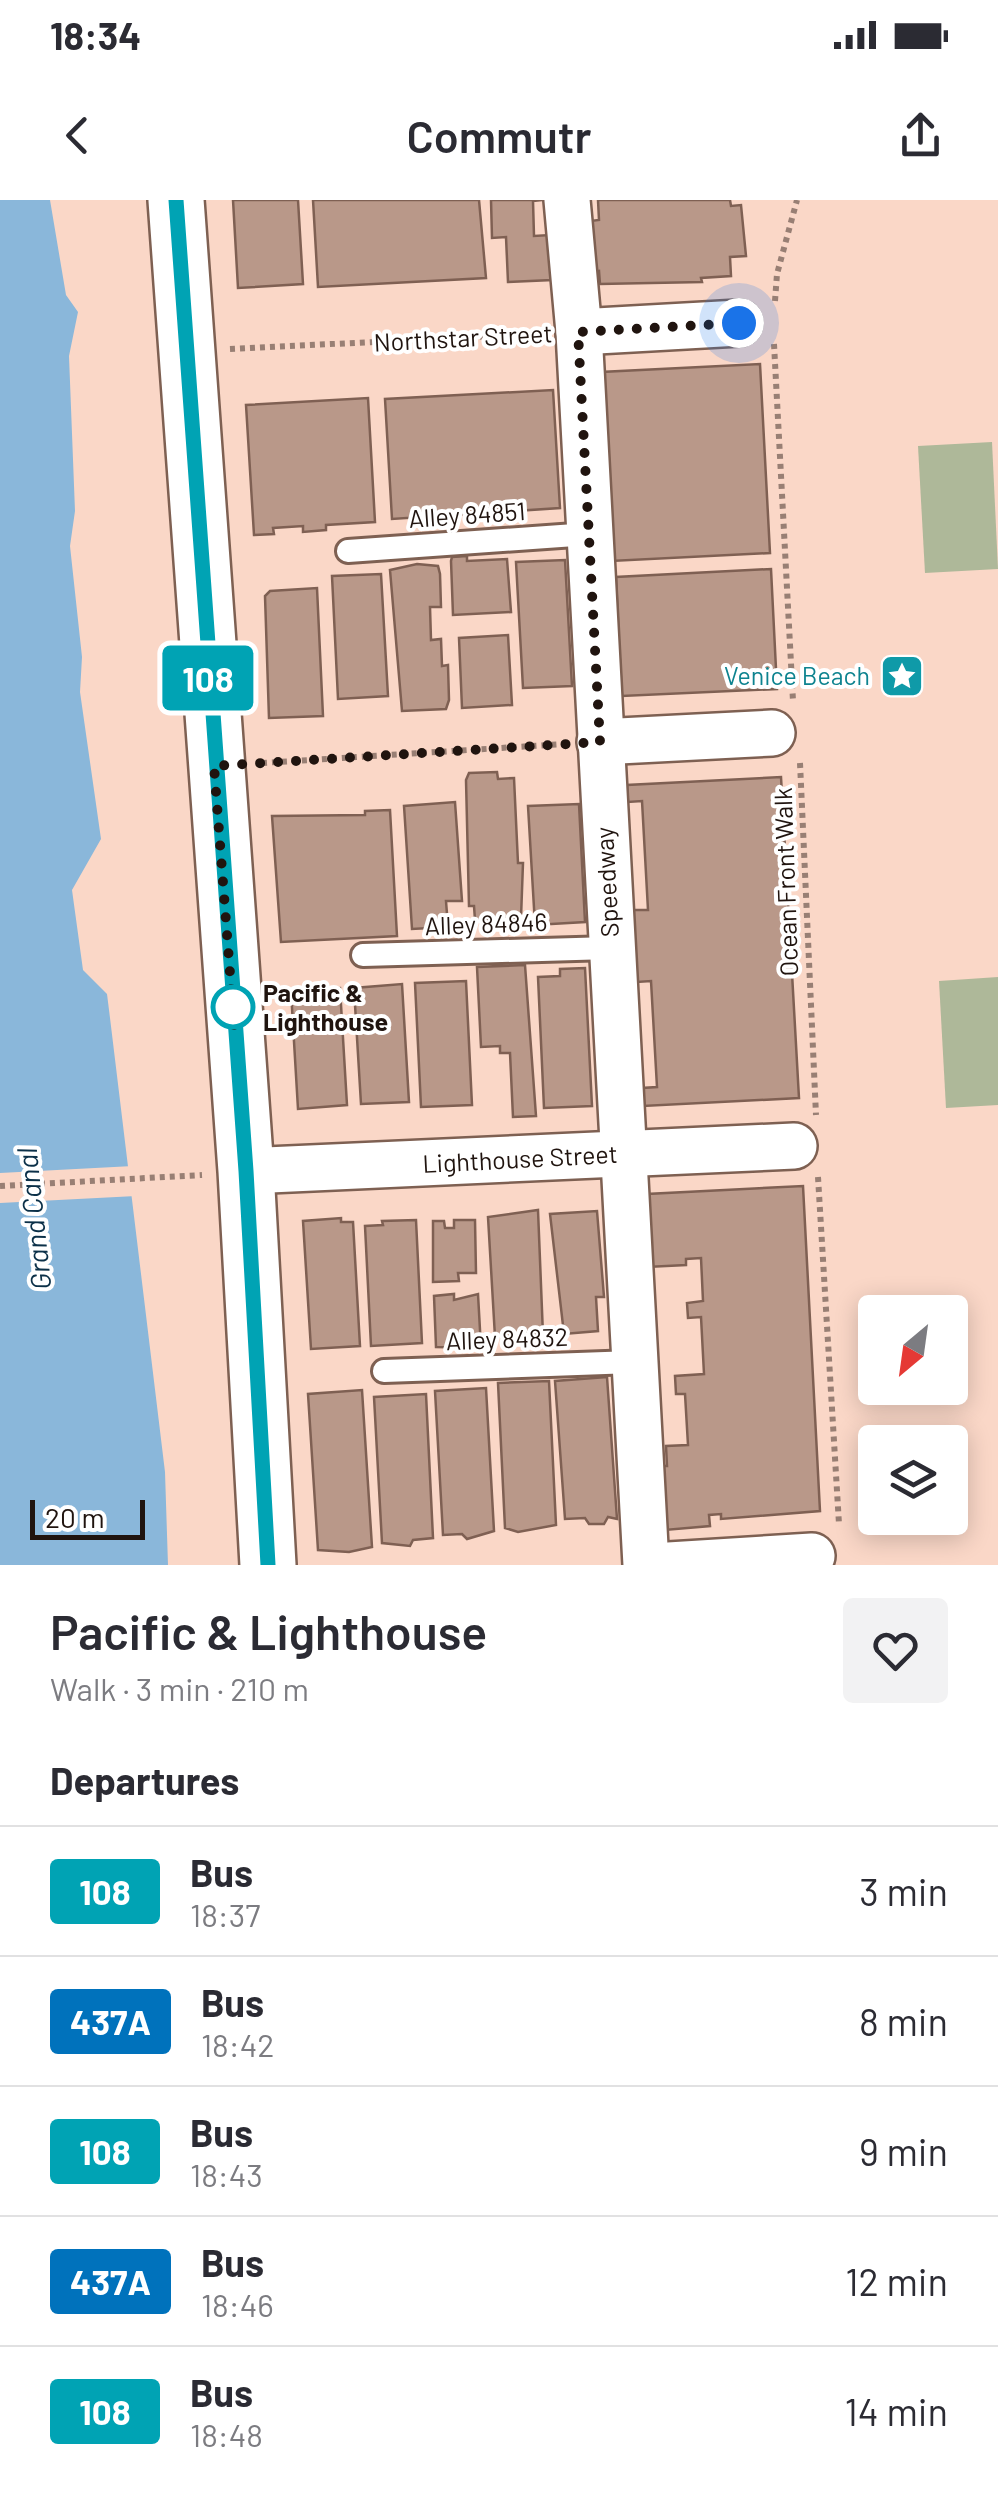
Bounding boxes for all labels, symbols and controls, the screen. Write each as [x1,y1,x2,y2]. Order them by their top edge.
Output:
text: 18:34 [50,12,141,58]
icon: back [50,108,105,163]
text: Commutr [406,108,592,162]
icon: share [893,108,948,163]
your location [714,298,764,348]
street label: Northstar Street [373,317,553,357]
street label: Alley 84851 [408,495,526,533]
line badge: 108 [150,646,266,710]
place icon: Venice Beach [879,653,925,699]
text: 108 [182,657,234,699]
place label: Venice Beach [724,660,870,690]
street label: Ocean Front Walk [767,787,803,977]
street label: Speedway [588,826,624,938]
street label: Alley 84846 [424,906,548,940]
place label: Pacific & Lighthouse [263,977,388,1036]
marker: Pacific & Lighthouse [212,986,254,1028]
street label: Lighthouse Street [422,1138,618,1178]
water label: Grand Canal [9,1146,57,1292]
north arrow [858,1295,968,1405]
map controls [858,1295,968,1535]
street label: Alley 84832 [445,1321,569,1355]
button: layers [858,1425,968,1535]
scale bar [30,1495,145,1540]
text: 20 m [45,1500,105,1534]
button: heart [843,1598,948,1703]
text: Pacific & Lighthouse [50,1602,487,1660]
text: Walk · 3 min · 210 m [50,1669,309,1707]
text: Departures [50,1757,239,1803]
text: Bus [190,1849,253,1895]
text: 3 min [859,1868,948,1914]
text: 108 [79,1870,131,1912]
text: 18:37 [190,1895,260,1933]
text: Bus [201,1979,264,2025]
text: 8 min [859,1998,948,2044]
text: 437A [70,2000,151,2042]
text: 18:42 [201,2025,274,2063]
text: Bus [190,2109,253,2155]
text: 9 min [859,2128,948,2174]
text: 108 [79,2130,131,2172]
text: 18:43 [190,2155,263,2193]
text: Bus [201,2239,264,2285]
text: 12 min [845,2258,948,2304]
text: 437A [70,2260,151,2302]
text: 18:46 [201,2285,274,2323]
text: Bus [190,2369,253,2415]
text: 14 min [845,2388,948,2434]
text: 108 [79,2390,131,2432]
text: 18:48 [190,2415,263,2453]

